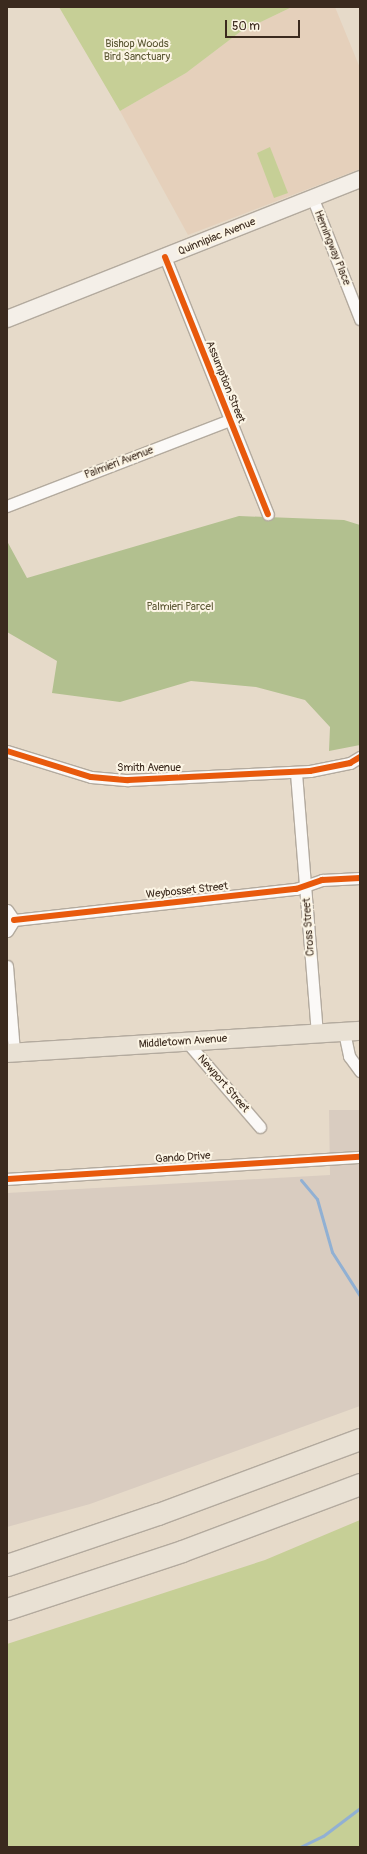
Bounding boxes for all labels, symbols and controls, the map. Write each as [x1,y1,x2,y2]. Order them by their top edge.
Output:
scale bar [227,12,302,38]
text: 50 m [232,19,260,34]
park label: Bishop Woods Bird Sanctuary [104,38,170,64]
street label: Hemingway Place [311,209,353,287]
street label: Quinnipiac Avenue [176,215,258,259]
street label: Assumption Street [202,339,248,425]
street label: Palmieri Avenue [83,444,155,482]
park label: Palmieri Parcel [146,600,214,614]
street label: Smith Avenue [117,761,181,775]
street label: Weybosset Street [145,880,229,902]
street label: Cross Street [300,897,318,957]
street label: Middletown Avenue [138,1032,228,1052]
street label: Newport Street [194,1053,252,1115]
street label: Gando Drive [155,1149,211,1167]

